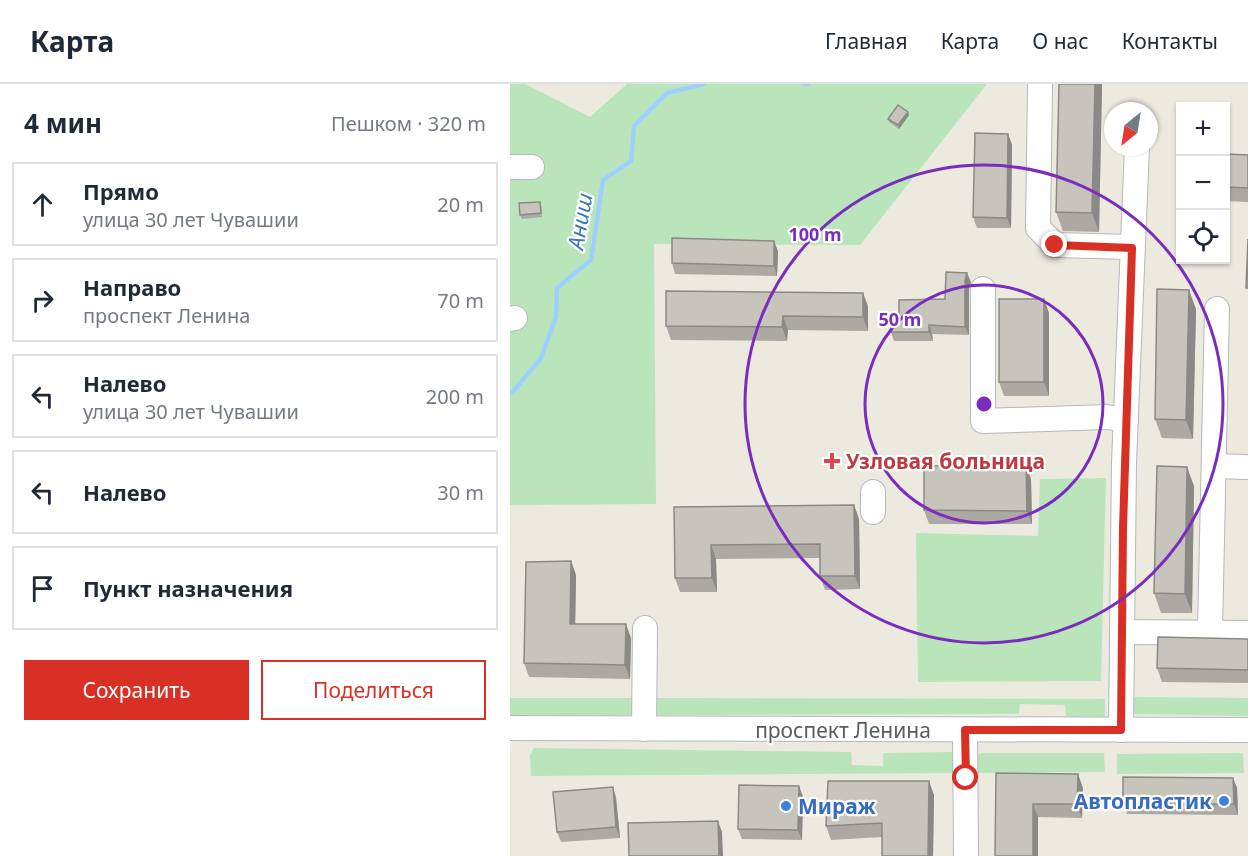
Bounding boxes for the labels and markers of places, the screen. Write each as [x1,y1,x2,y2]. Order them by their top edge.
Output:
centre of rings [974,394,994,414]
place label: Узловая больница [846,447,1045,475]
marker: Узловая больница [823,452,841,470]
place label: Автопластик [1074,787,1212,815]
place label: Мираж [798,792,876,820]
marker: Автопластик [1217,794,1231,808]
marker: Мираж [779,799,793,813]

